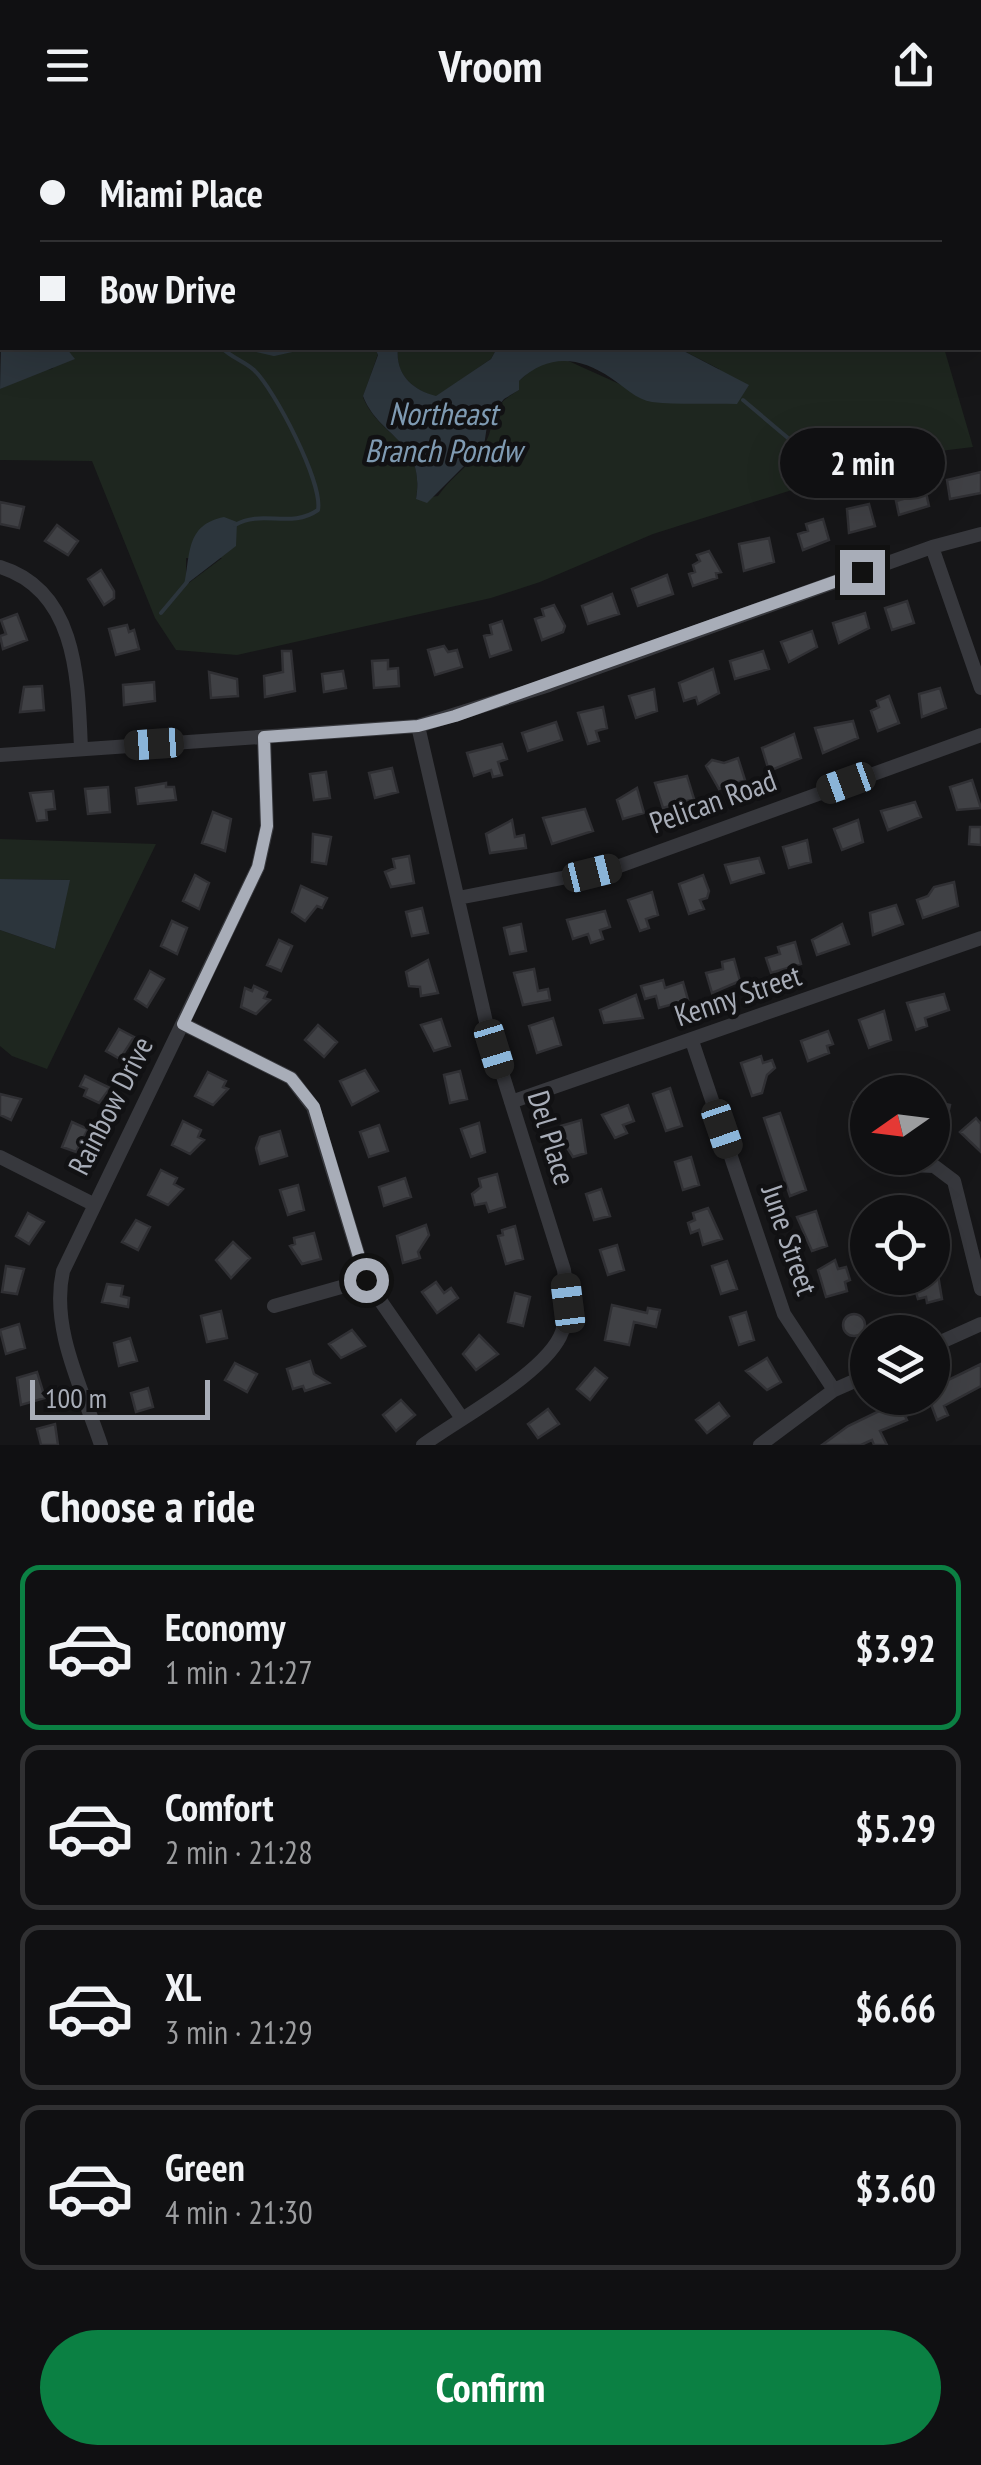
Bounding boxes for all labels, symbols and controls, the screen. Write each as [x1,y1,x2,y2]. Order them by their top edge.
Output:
text: Vroom [439,36,542,94]
icon: menu [40,38,95,93]
icon: share [886,38,941,93]
text: Miami Place [100,168,263,217]
text: Bow Drive [100,264,236,313]
water label: Northeast Branch Pondw [364,392,526,471]
callout: 2 min [780,427,944,497]
text: 2 min [830,442,895,484]
route end [840,550,885,595]
car [123,727,185,761]
car [813,759,879,807]
street label: Pelican Road [644,760,781,841]
car [559,851,625,895]
street label: Kenny Street [669,955,807,1034]
car [471,1016,517,1082]
street label: Rainbow Drive [58,1030,161,1181]
north arrow [850,1075,950,1175]
map controls [850,1075,950,1415]
street label: Del Place [520,1086,585,1189]
car [698,1096,746,1162]
street label: June Street [753,1178,828,1301]
button: locate [850,1195,950,1295]
route start [344,1258,389,1303]
car [549,1271,587,1335]
button: layers [850,1315,950,1415]
scale bar [30,1375,210,1420]
text: 100 m [45,1379,107,1416]
text: Choose a ride [40,1476,255,1534]
text: Economy [165,1602,285,1651]
icon: car [45,1603,135,1693]
text: $3.92 [855,1623,936,1672]
text: 1 min · 21:27 [165,1651,313,1693]
text: Comfort [165,1782,274,1831]
icon: car [45,1783,135,1873]
text: $5.29 [855,1803,936,1852]
text: 2 min · 21:28 [165,1831,313,1873]
text: XL [165,1962,201,2011]
icon: car [45,1963,135,2053]
text: $6.66 [855,1983,936,2032]
text: 3 min · 21:29 [165,2011,313,2053]
text: Green [165,2142,245,2191]
icon: car [45,2143,135,2233]
text: $3.60 [855,2163,936,2212]
text: 4 min · 21:30 [165,2191,313,2233]
button: Confirm [40,2330,941,2445]

